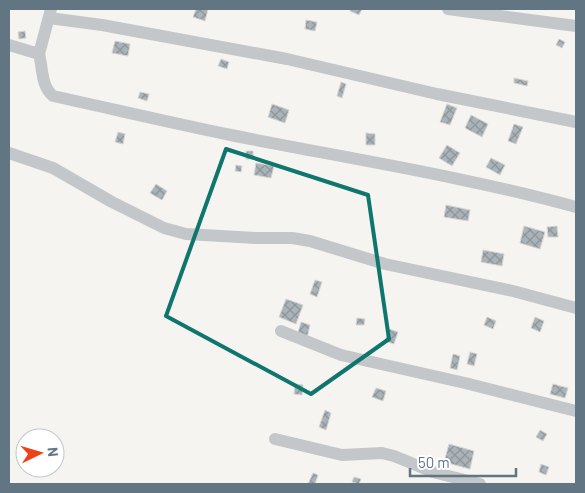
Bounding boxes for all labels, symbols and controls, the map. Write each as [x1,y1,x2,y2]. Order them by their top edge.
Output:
north arrow [15,428,65,478]
text: N [45,446,62,457]
scale bar [410,446,516,478]
text: 50 m [418,453,450,471]

